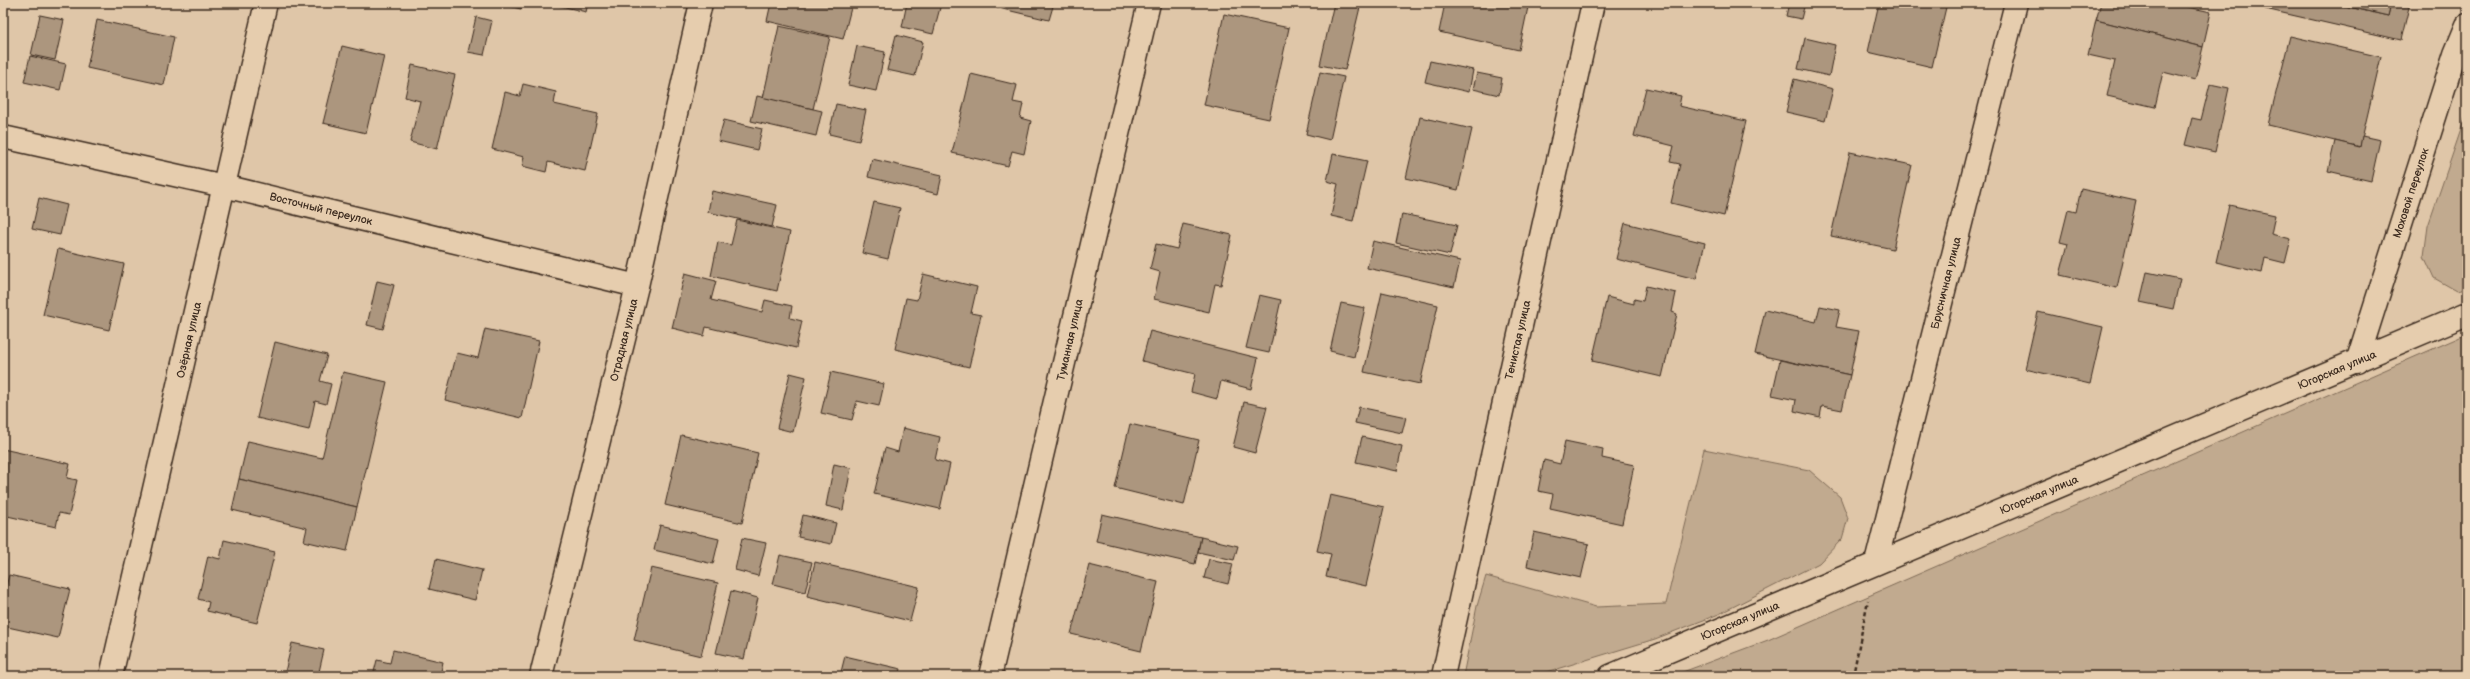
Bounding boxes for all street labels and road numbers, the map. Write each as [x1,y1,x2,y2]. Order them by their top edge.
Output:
street label: Моховой переулок [2390,146,2432,240]
street label: Восточный переулок [268,190,374,228]
street label: Брусничная улица [1928,235,1964,330]
street label: Отрадная улица [607,297,641,383]
street label: Туманная улица [1054,297,1086,382]
street label: Тенистая улица [1503,299,1534,381]
street label: Озёрная улица [174,300,204,379]
street label: Югорская улица [2296,347,2379,392]
street label: Югорская улица [1998,472,2081,517]
street label: Югорская улица [1699,598,1782,643]

